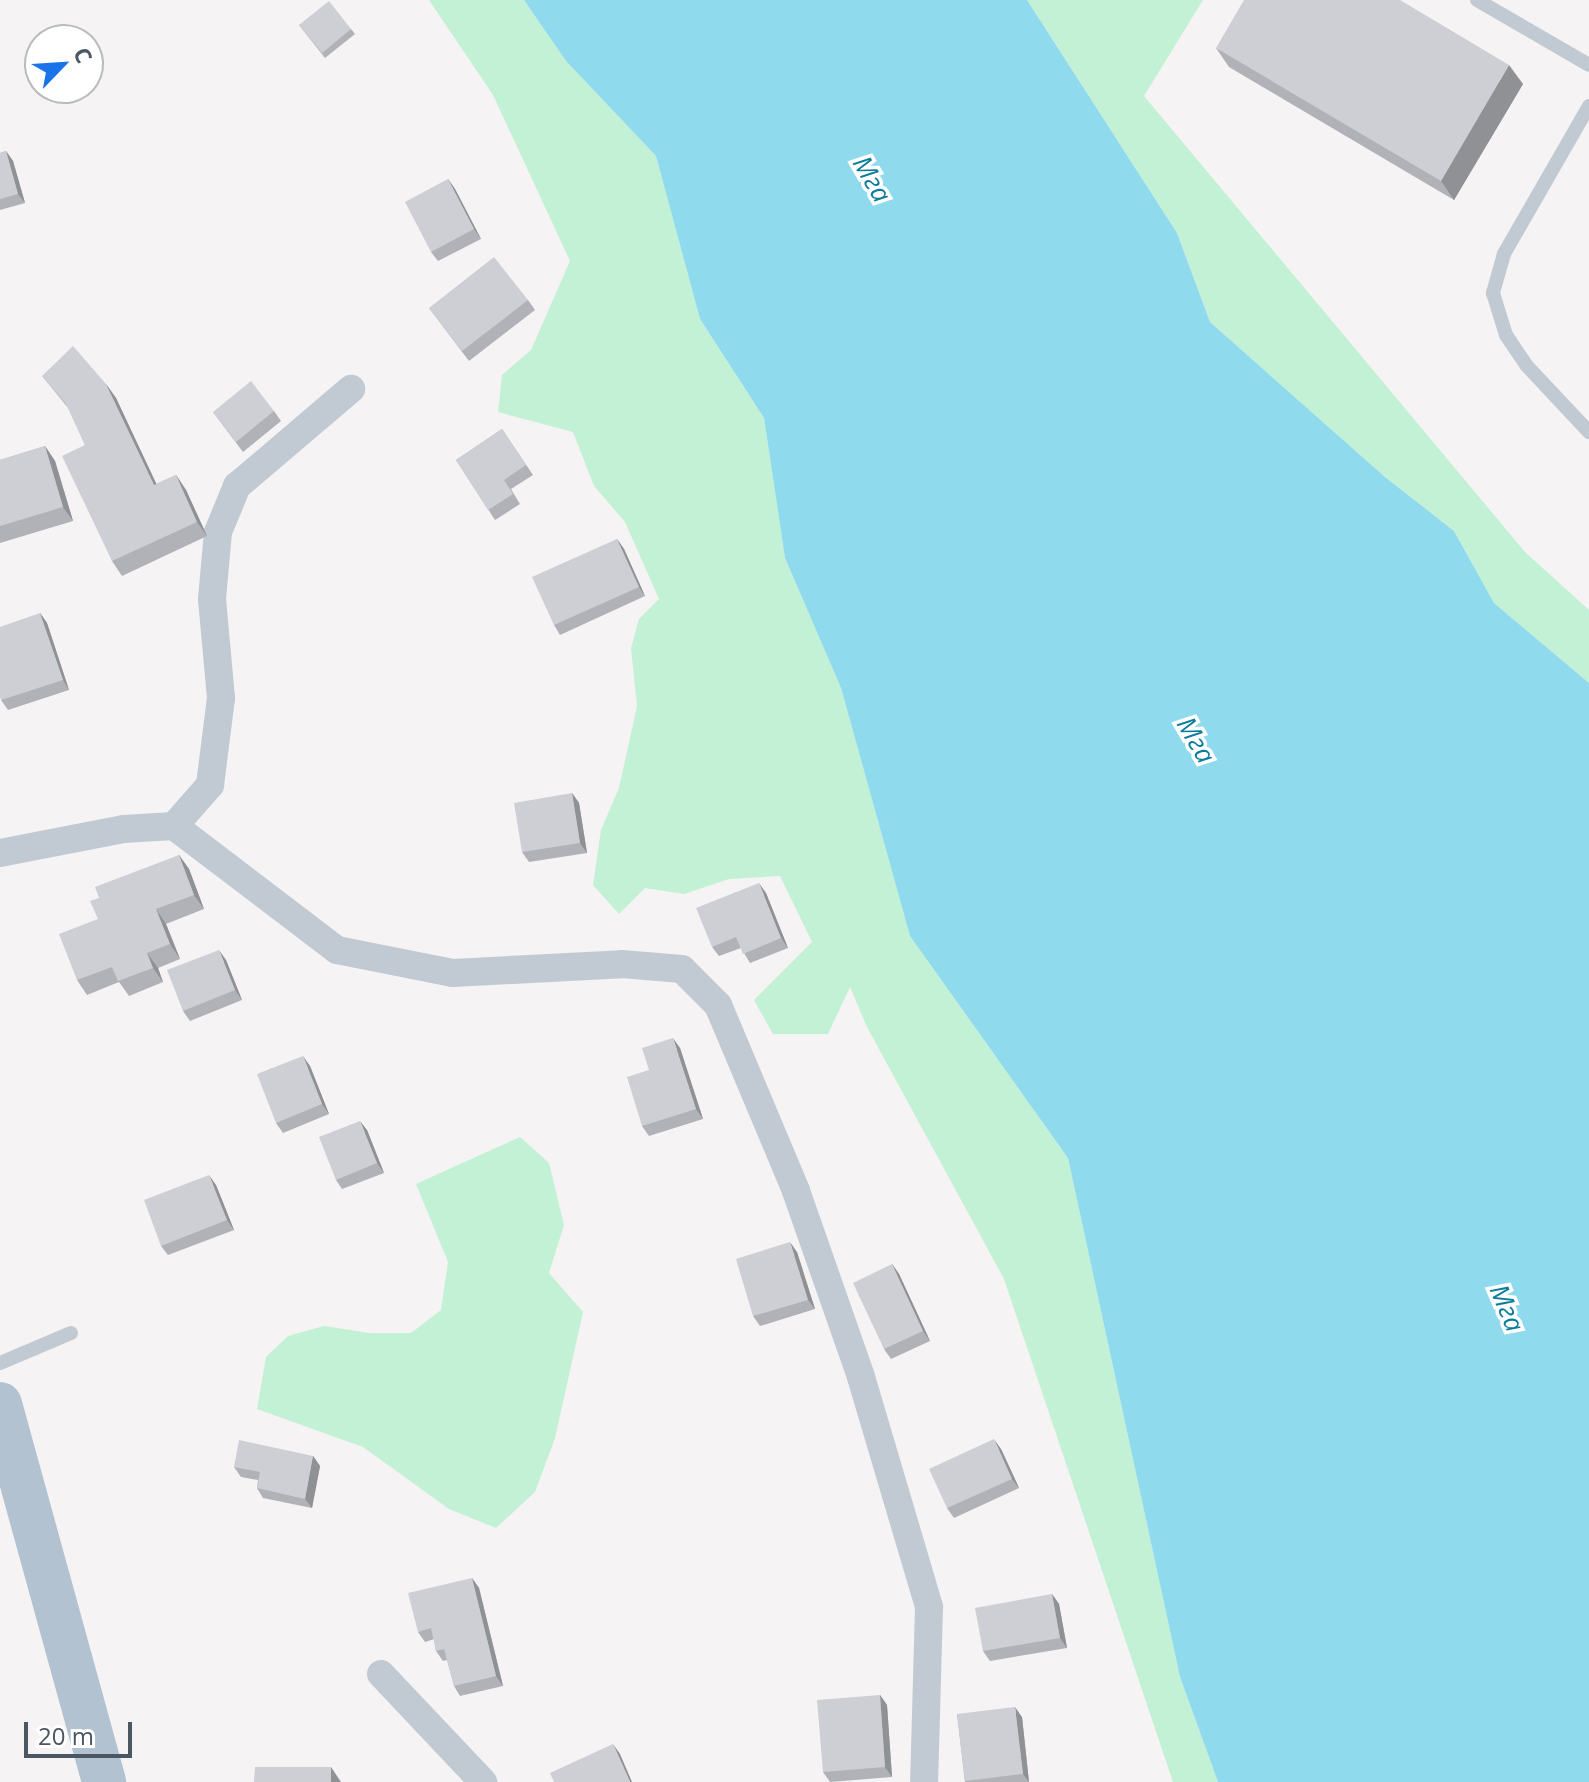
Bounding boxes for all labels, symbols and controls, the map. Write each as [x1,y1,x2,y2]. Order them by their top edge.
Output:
north arrow [24,24,104,104]
text: С [67,42,100,67]
water label: Мга [846,150,898,208]
water label: Мга [1170,711,1222,769]
water label: Мга [1483,1280,1531,1336]
scale bar [28,1706,136,1756]
text: 20 m [38,1719,94,1752]

